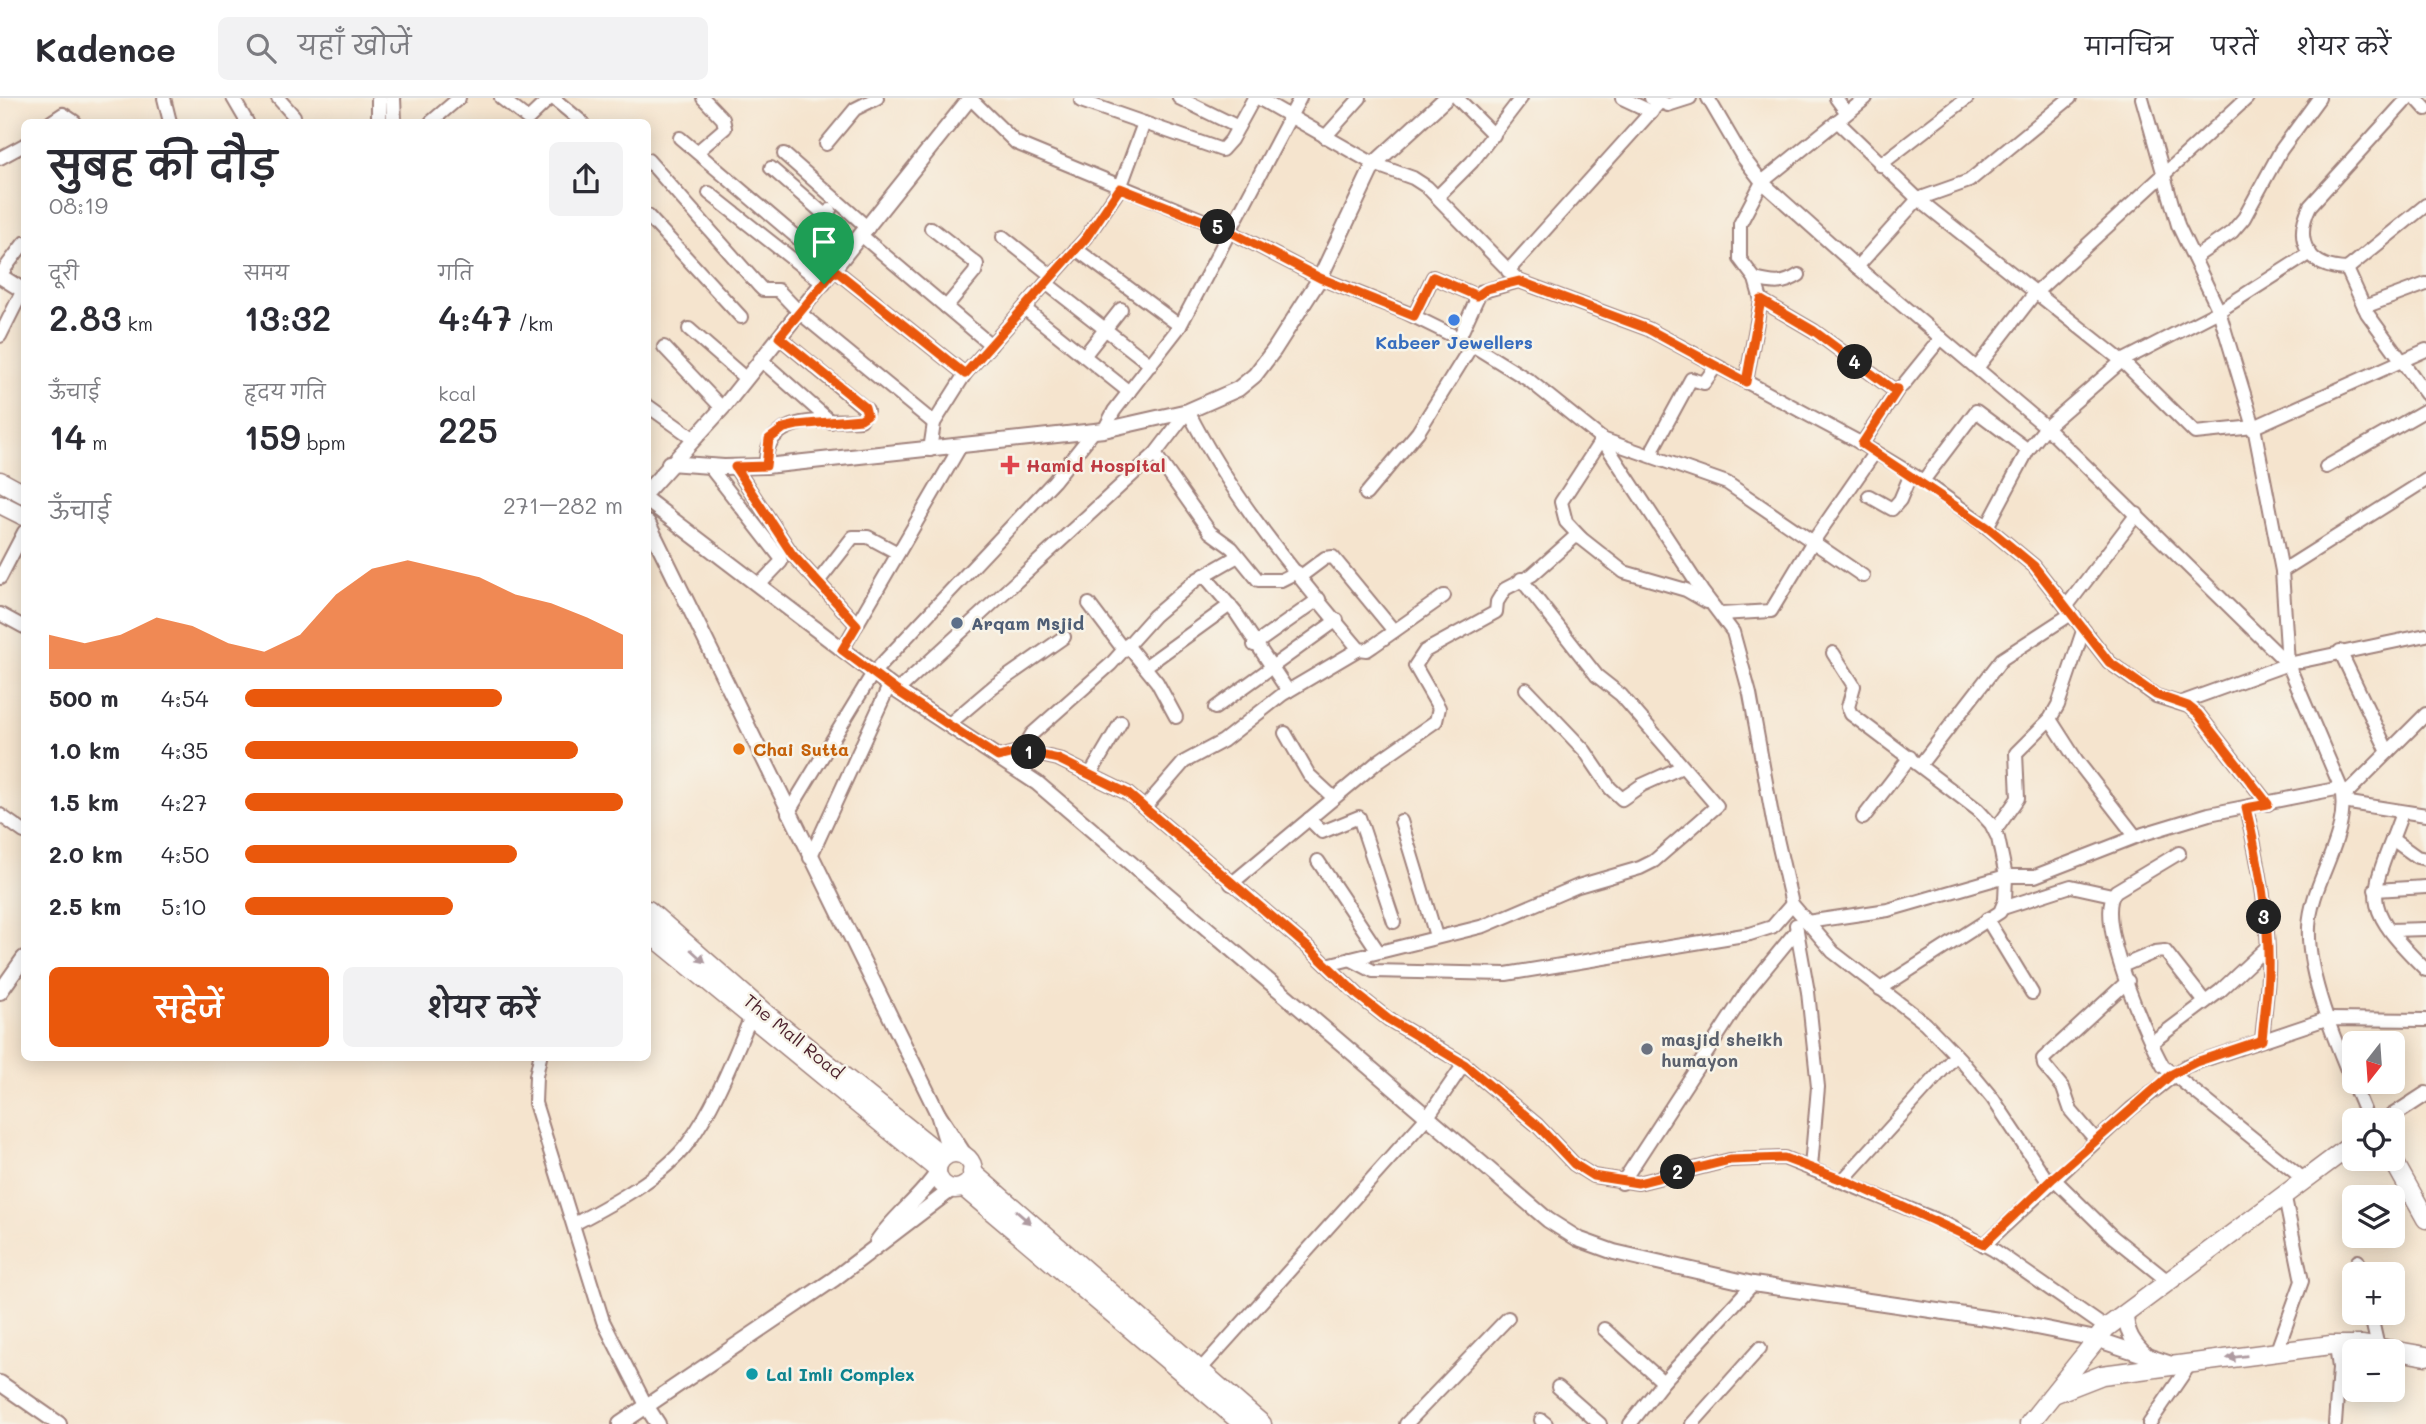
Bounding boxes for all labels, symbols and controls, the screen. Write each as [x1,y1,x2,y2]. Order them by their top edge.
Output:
search box [218,17,708,80]
text: Kadence [35,27,176,70]
text: यहाँ खोजें [298,28,411,62]
icon: search [242,29,280,67]
text: मानचित्र [2085,30,2173,61]
text: परतें [2211,30,2258,61]
text: शेयर करें [2296,30,2391,61]
text: सुबह की दौड़ [49,139,277,189]
button: share [549,142,623,216]
text: 08:19 [49,190,108,220]
pin: 5 [1200,209,1236,244]
pin [794,212,854,284]
text: 5 [1212,214,1223,239]
icon: arrive [805,223,843,261]
text: दूरी [49,260,79,285]
text: समय [244,260,289,285]
text: गति [438,260,473,285]
text: 2.83 [49,294,122,340]
text: 13:32 [244,294,331,340]
text: 4:47 [438,294,512,340]
text: km [122,311,153,336]
text: /km [512,311,553,336]
marker: Kabeer Jewellers [1446,312,1462,328]
place label: Kabeer Jewellers [1375,330,1533,354]
pin: 4 [1838,344,1872,380]
text: 4 [1848,349,1861,374]
text: ऊँचाई [49,379,100,404]
text: हृदय गति [244,379,326,404]
text: kcal [438,381,476,406]
text: 225 [438,406,498,452]
text: 14 [49,413,86,459]
text: 159 [244,413,301,459]
text: m [86,430,107,455]
text: bpm [301,430,346,455]
place label: Hamid Hospital [1026,453,1166,477]
marker: Hamid Hospital [1000,455,1020,475]
text: 271–282 m [503,490,623,520]
text: ऊँचाई [49,495,111,525]
place label: Arqam Msjid [971,611,1084,635]
marker: Arqam Msjid [949,615,965,631]
text: 500 m [49,683,119,713]
text: 4:54 [161,683,209,713]
pin: 1 [1012,734,1046,770]
text: 1.0 km [49,735,120,765]
text: 4:35 [161,735,209,765]
place label: Chai Sutta [753,737,849,761]
text: 1 [1024,739,1033,764]
marker: Chai Sutta [731,741,747,757]
text: 1.5 km [49,787,119,817]
text: 4:27 [161,787,207,817]
text: 2.0 km [49,839,123,869]
text: 4:50 [161,839,209,869]
text: 2.5 km [49,891,121,921]
text: 5:10 [161,891,206,921]
pin: 3 [2246,900,2282,934]
text: 3 [2258,904,2269,929]
one-way arrow [689,948,707,964]
button: सहेजें [49,967,329,1047]
button: शेयर करें [343,967,623,1047]
street label: The Mall Road [739,988,849,1084]
place label: masjid sheikh humayon [1661,1027,1783,1072]
north arrow [2342,1031,2404,1094]
map controls [2342,1031,2405,1402]
marker: masjid sheikh humayon [1639,1041,1655,1057]
button: locate [2342,1108,2405,1171]
pin: 2 [1660,1154,1696,1190]
text: 2 [1672,1159,1683,1184]
button: layers [2342,1185,2405,1248]
one-way arrow [1015,1209,1032,1224]
button: + [2342,1262,2405,1325]
button: − [2342,1339,2405,1402]
one-way arrow [2226,1352,2248,1363]
place label: Lal Imli Complex [766,1362,915,1386]
marker: Lal Imli Complex [744,1366,760,1382]

